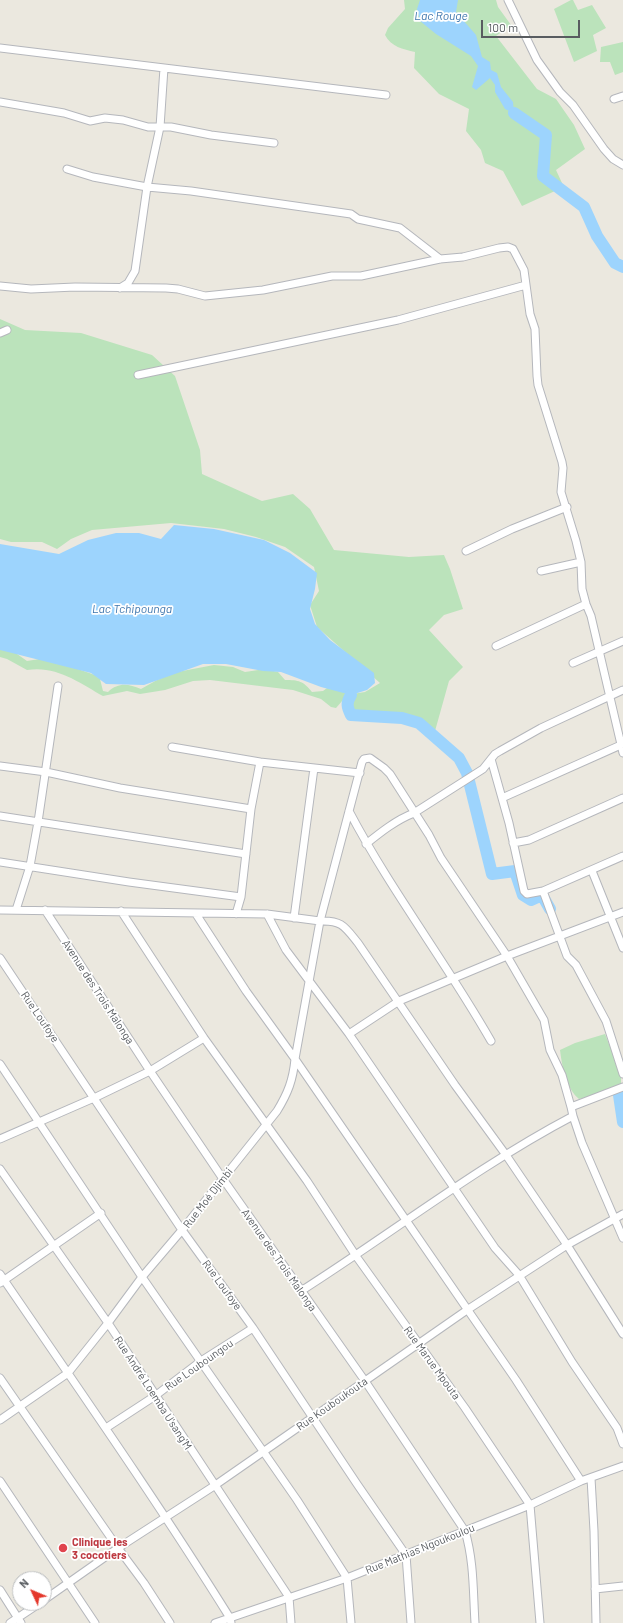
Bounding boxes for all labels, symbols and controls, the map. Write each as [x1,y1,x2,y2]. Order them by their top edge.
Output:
water label: Lac Rouge [414,9,468,23]
scale bar [483,12,582,38]
text: 100 m [488,20,518,34]
water label: Lac Tchipounga [92,602,172,616]
street label: Avenue des Trois Malonga [59,937,137,1047]
street label: Rue Loufoye [18,989,62,1045]
street label: Rue Moé Djimbi [180,1165,236,1231]
street label: Avenue des Trois Malonga [239,1206,319,1314]
street label: Rue Loufoye [199,1257,245,1313]
street label: Rue Marue Mpouta [401,1324,463,1402]
street label: Rue André Loemba U'sang'M [111,1334,195,1452]
street label: Rue Louboungou [162,1337,236,1393]
street label: Rue Kouboukouta [294,1375,370,1433]
street label: Rue Mathias Ngoukoulou [363,1521,477,1577]
place label: Clinique les 3 cocotiers [72,1535,128,1561]
marker: Clinique les 3 cocotiers [57,1542,69,1554]
north arrow [12,1571,52,1611]
text: N [17,1576,31,1590]

